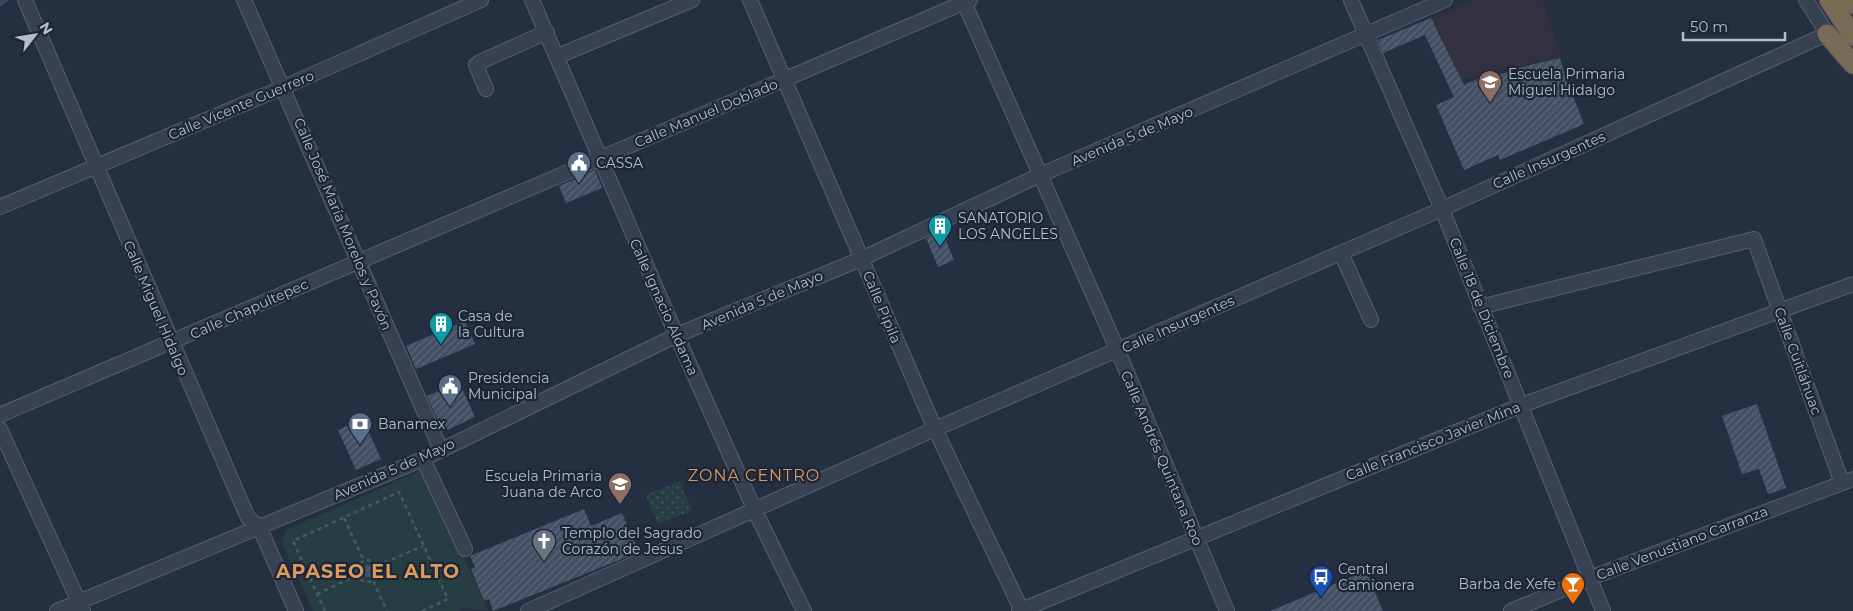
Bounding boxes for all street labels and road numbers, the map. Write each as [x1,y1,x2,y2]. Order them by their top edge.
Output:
street label: Calle Vicente Guerrero [165,66,317,144]
street label: Calle Manuel Doblado [631,74,781,151]
street label: Avenida 5 de Mayo [1068,102,1196,170]
street label: Calle José María Morelos y Pavón [290,115,396,333]
street label: Calle Insurgentes [1490,127,1608,193]
street label: Calle 18 de Diciembre [1445,235,1519,381]
street label: Calle Ignacio Aldama [626,236,702,378]
street label: Calle Miguel Hidalgo [119,238,193,378]
street label: Avenida 5 de Mayo [698,266,826,334]
street label: Calle Pípila [859,268,905,346]
street label: Calle Chapultepec [187,275,311,343]
street label: Calle Insurgentes [1119,291,1237,357]
street label: Calle Cuitláhuac [1770,305,1826,417]
street label: Calle Andrés Quintana Roo [1117,368,1207,548]
street label: Calle Francisco Javier Mina [1343,398,1523,484]
street label: Avenida 5 de Mayo [331,434,458,504]
street label: Calle Venustiano Carranza [1594,502,1770,584]

